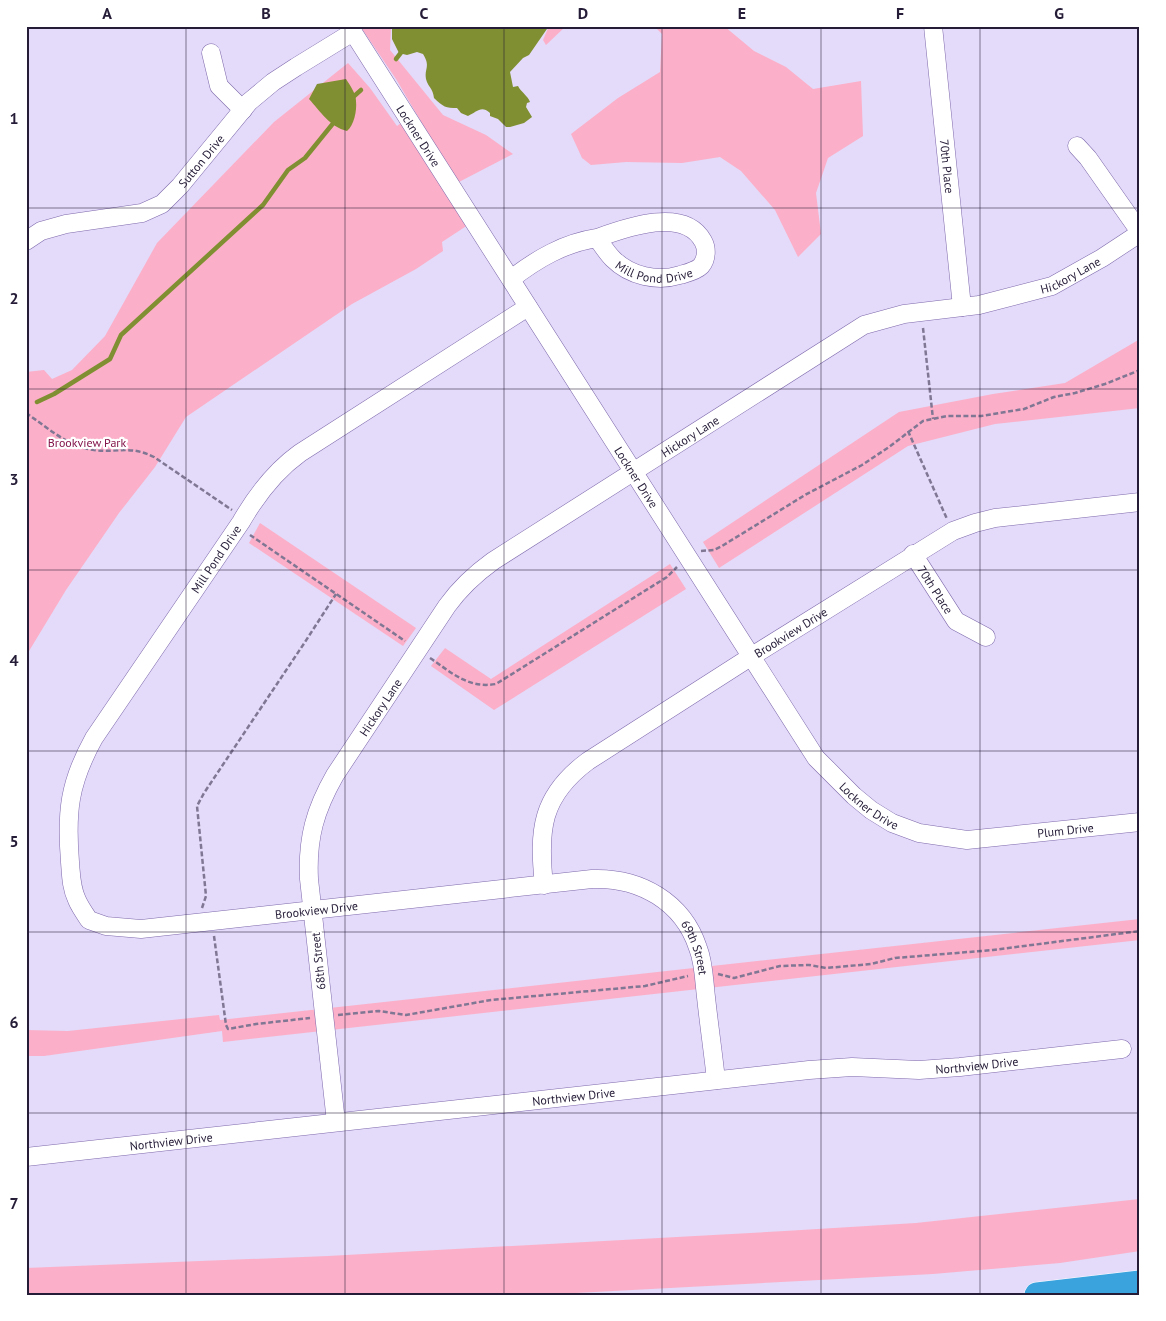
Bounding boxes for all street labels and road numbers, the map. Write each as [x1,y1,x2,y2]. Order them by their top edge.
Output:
street label: Lockner Drive [394,102,444,169]
street label: Sutton Drive [175,131,227,190]
street label: 70th Place [937,138,958,194]
street label: Hickory Lane [1039,253,1103,296]
street label: Mill Pond Drive [613,257,694,285]
street label: Hickory Lane [658,412,722,460]
street label: Lockner Drive [612,443,662,511]
street label: Mill Pond Drive [188,522,244,596]
street label: 70th Place [915,562,957,616]
street label: Brookview Drive [751,604,830,660]
street label: Hickory Lane [356,675,405,739]
street label: Lockner Drive [837,779,900,832]
street label: Plum Drive [1036,819,1094,840]
street label: Brookview Drive [274,898,359,922]
street label: 69th Street [678,917,711,976]
street label: 68th Street [308,932,328,990]
street label: Northview Drive [935,1053,1019,1076]
street label: Northview Drive [531,1084,616,1108]
street label: Northview Drive [129,1129,213,1153]

